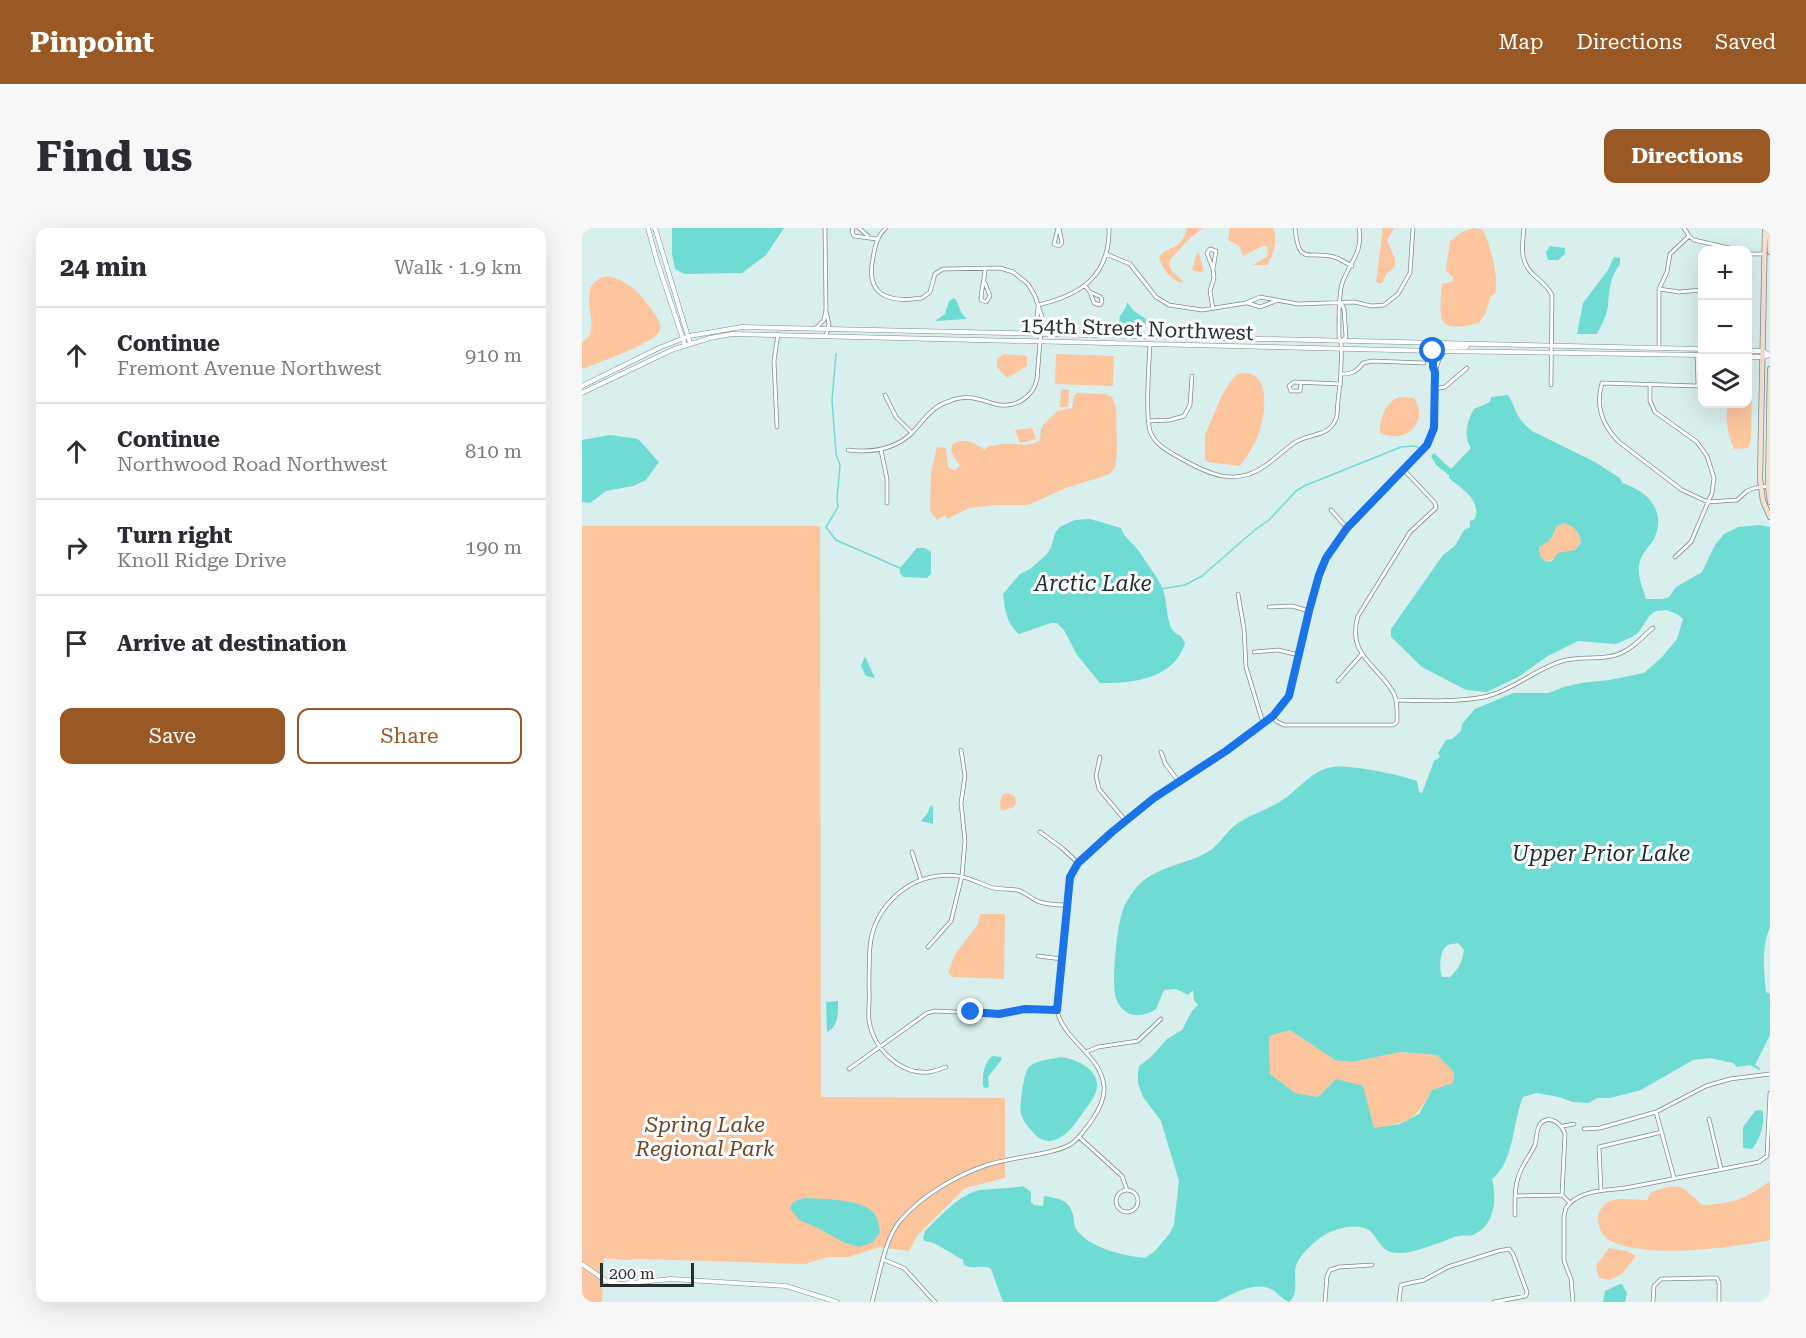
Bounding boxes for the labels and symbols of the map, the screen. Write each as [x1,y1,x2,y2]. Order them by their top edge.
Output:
street label: 154th Street Northwest [1020,313,1254,345]
route start [1419,337,1445,363]
water label: Arctic Lake [1032,571,1152,596]
water label: Upper Prior Lake [1512,841,1690,866]
route end [957,998,983,1024]
park label: Spring Lake Regional Park [635,1113,775,1161]
scale bar [600,1260,694,1288]

